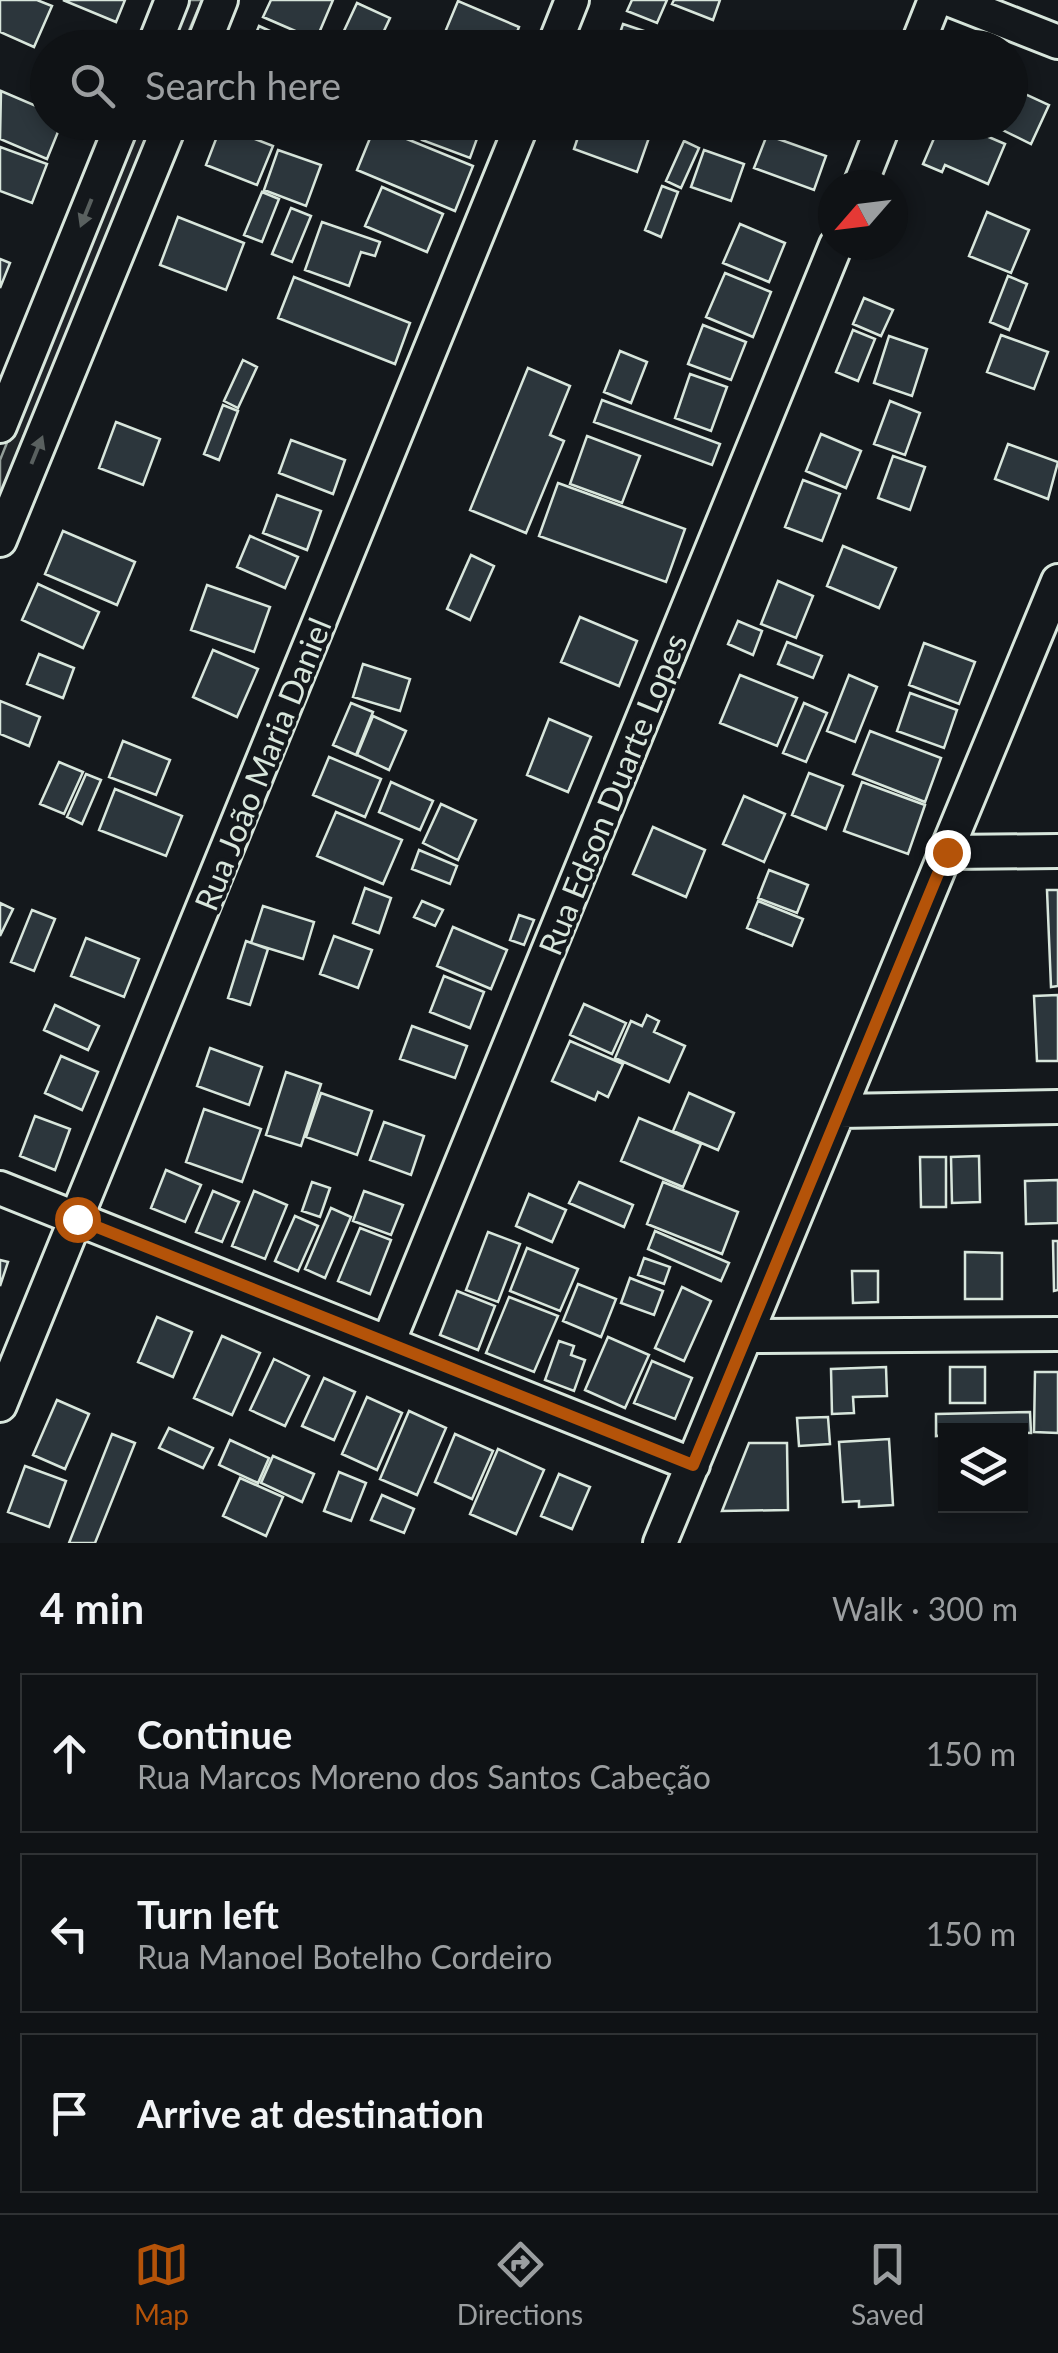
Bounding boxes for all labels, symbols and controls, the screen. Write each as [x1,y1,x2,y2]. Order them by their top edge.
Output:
search box [30,30,1028,140]
icon: search [65,58,120,113]
text: Search here [145,62,341,108]
north arrow [818,170,908,260]
one-way arrow [78,198,94,228]
one-way arrow [29,435,45,465]
street label: Rua João Maria Daniel [185,612,339,916]
street label: Rua Edson Duarte Lopes [530,628,694,960]
route end [925,830,971,876]
route start [55,1197,101,1243]
map controls [938,1423,1028,1513]
button: layers [938,1423,1028,1513]
text: 4 min [40,1583,144,1633]
text: Walk · 300 m [832,1589,1018,1628]
text: Continue [137,1711,292,1757]
icon: ahead [42,1726,97,1781]
text: 150 m [926,1734,1016,1773]
text: Rua Marcos Moreno dos Santos Cabeção [137,1757,711,1796]
text: Turn left [137,1891,279,1937]
icon: left [42,1906,97,1961]
text: 150 m [926,1914,1016,1953]
text: Rua Manoel Botelho Cordeiro [137,1937,552,1976]
icon: arrive [42,2086,97,2141]
text: Arrive at destination [137,2090,484,2136]
tab: Map [134,2237,189,2331]
tab: Directions [457,2237,583,2331]
tab: Saved [851,2237,924,2331]

